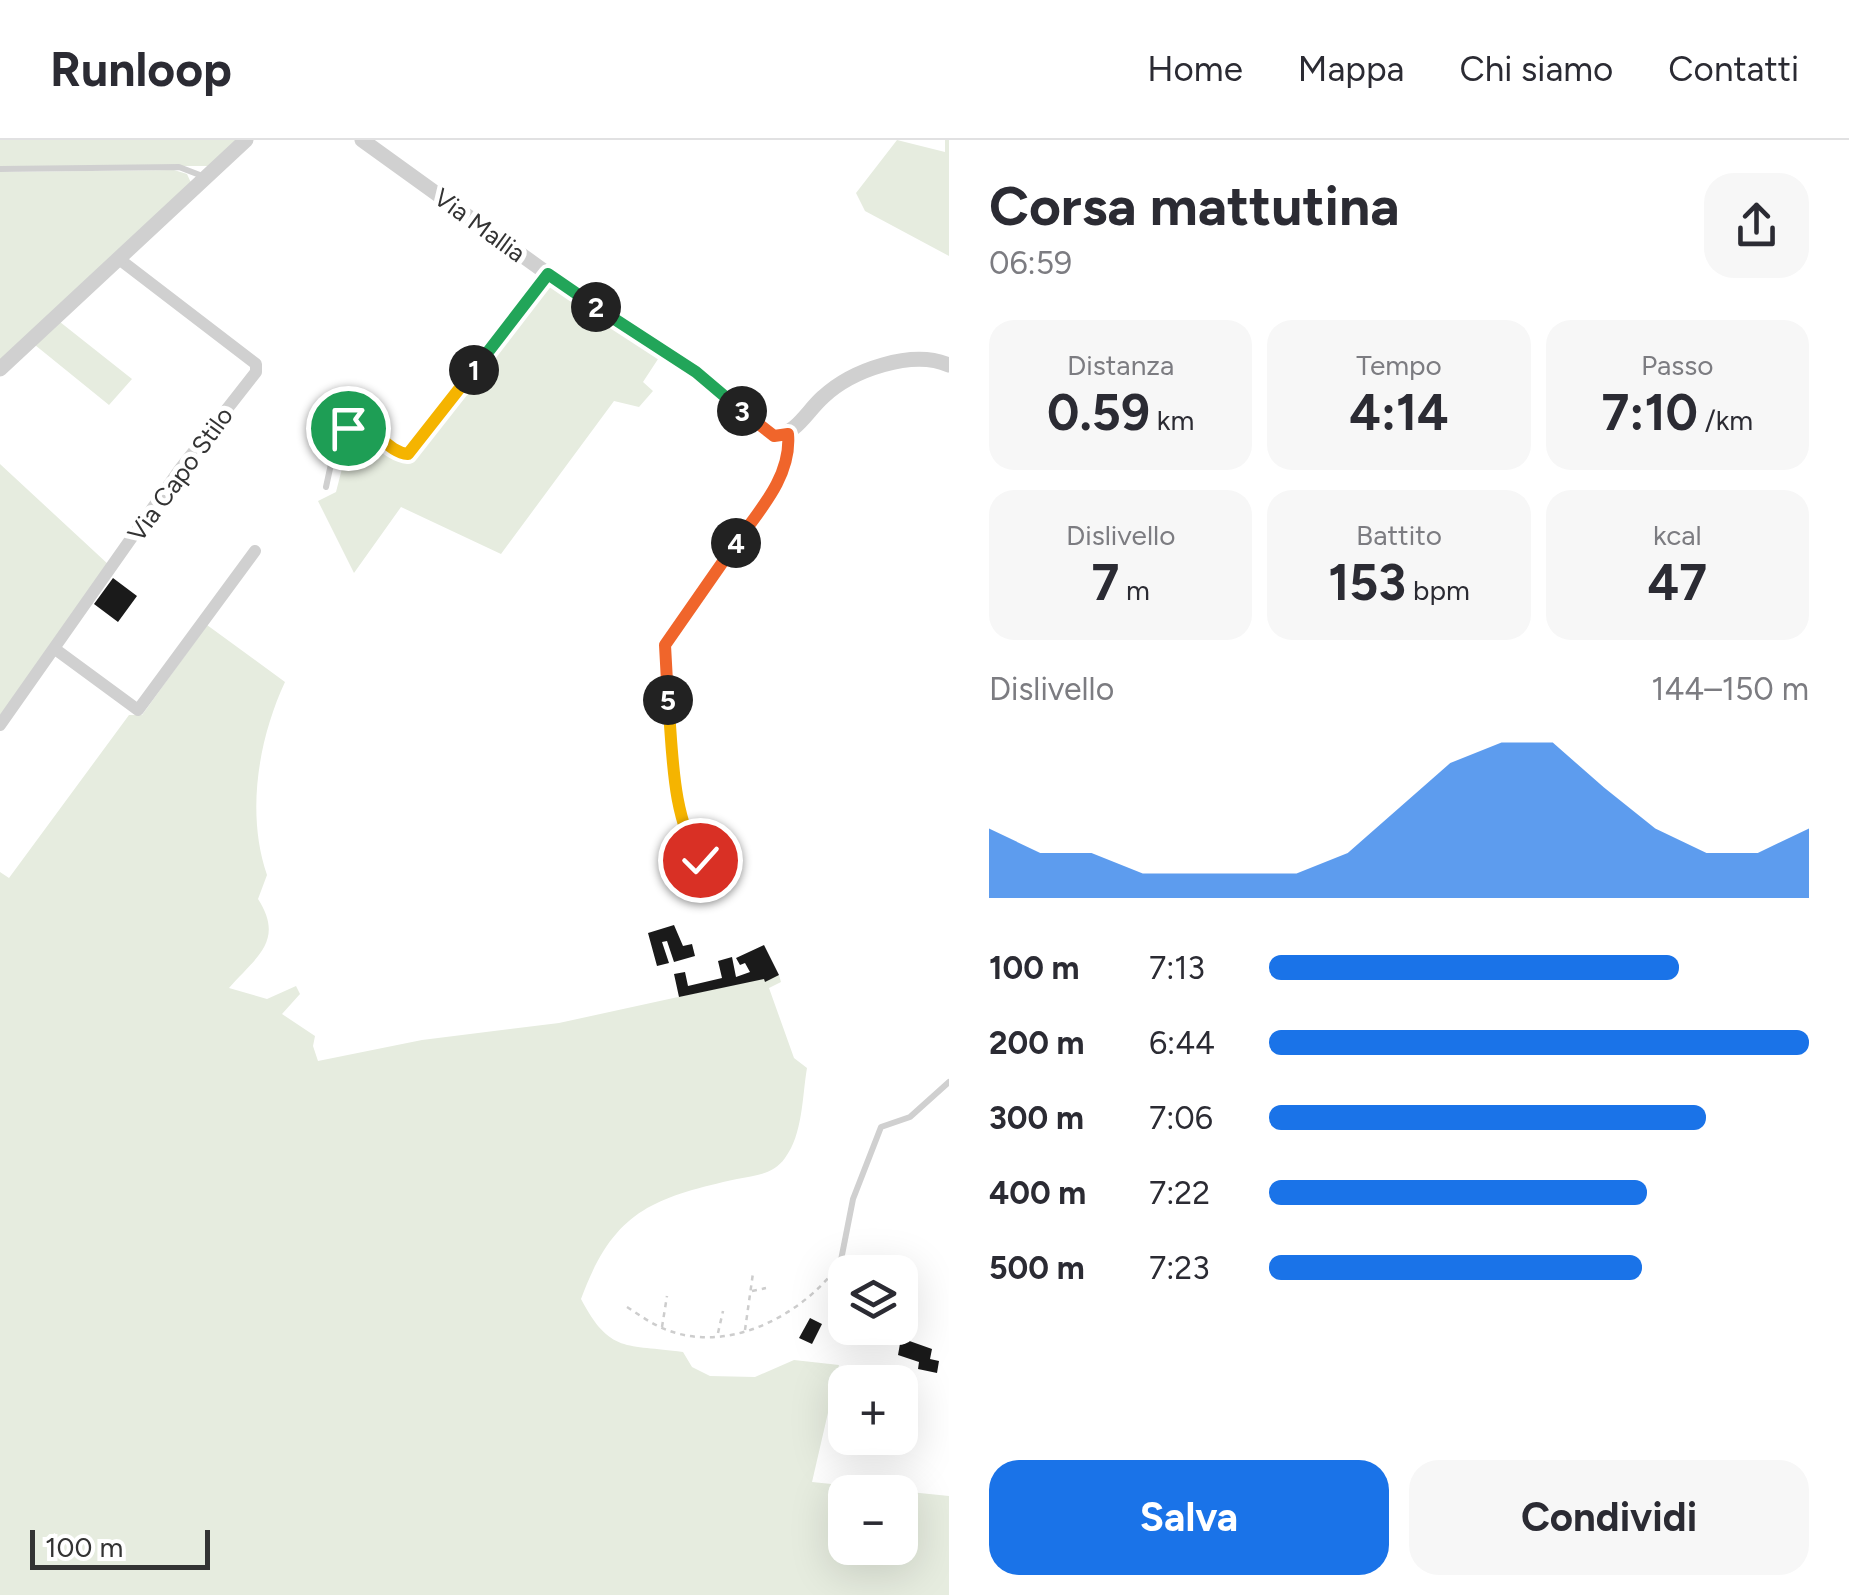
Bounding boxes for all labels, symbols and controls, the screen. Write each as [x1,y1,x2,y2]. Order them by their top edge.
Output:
text: Runloop [50,40,232,98]
text: Home [1147,48,1243,90]
text: Mappa [1298,48,1404,90]
text: Chi siamo [1459,48,1613,90]
text: Contatti [1668,48,1799,90]
text: Corsa mattutina [989,173,1400,239]
button: share [1704,173,1809,278]
street label: Via Mallia [429,182,531,268]
text: 06:59 [989,244,1072,282]
pin: 2 [571,282,621,332]
text: 2 [588,290,604,324]
pin: 1 [449,345,499,395]
text: Distanza [1067,348,1174,382]
text: Tempo [1356,348,1442,382]
text: Passo [1641,348,1714,382]
text: 1 [468,353,480,387]
text: 0.59 [1047,382,1150,443]
text: 4:14 [1349,382,1449,443]
text: 7:10 [1602,382,1698,443]
pin [306,386,391,471]
pin: 3 [717,386,767,436]
text: 3 [734,394,750,428]
street label: Via Capo Stilo [121,401,239,547]
icon: arrive [321,401,376,456]
text: km [1150,403,1194,437]
text: /km [1698,403,1753,437]
pin: 4 [711,518,761,568]
text: Dislivello [1066,518,1175,552]
text: Battito [1356,518,1442,552]
text: kcal [1653,518,1702,552]
text: 4 [727,526,745,560]
text: 7 [1091,552,1119,613]
text: 153 [1328,552,1406,613]
text: 47 [1648,552,1707,613]
text: m [1119,573,1150,607]
text: bpm [1406,573,1470,607]
text: Dislivello [989,670,1114,708]
text: 144–150 m [1651,670,1809,708]
pin: 5 [643,675,693,725]
text: 5 [660,683,676,717]
pin [658,818,743,903]
icon: check [673,833,728,888]
text: 100 m [989,949,1080,987]
text: 7:13 [1149,949,1205,987]
text: 200 m [989,1024,1085,1062]
text: 6:44 [1149,1024,1215,1062]
text: 300 m [989,1099,1084,1137]
text: 7:06 [1149,1099,1213,1137]
text: 400 m [989,1174,1086,1212]
text: 7:22 [1149,1174,1210,1212]
text: 500 m [989,1249,1085,1287]
text: 7:23 [1149,1249,1210,1287]
map controls [828,1255,918,1565]
button: layers [828,1255,918,1345]
button: + [828,1365,918,1455]
button: Salva [989,1460,1389,1575]
button: Condividi [1409,1460,1809,1575]
button: − [828,1475,918,1565]
scale bar [30,1525,210,1570]
text: 100 m [45,1530,123,1564]

